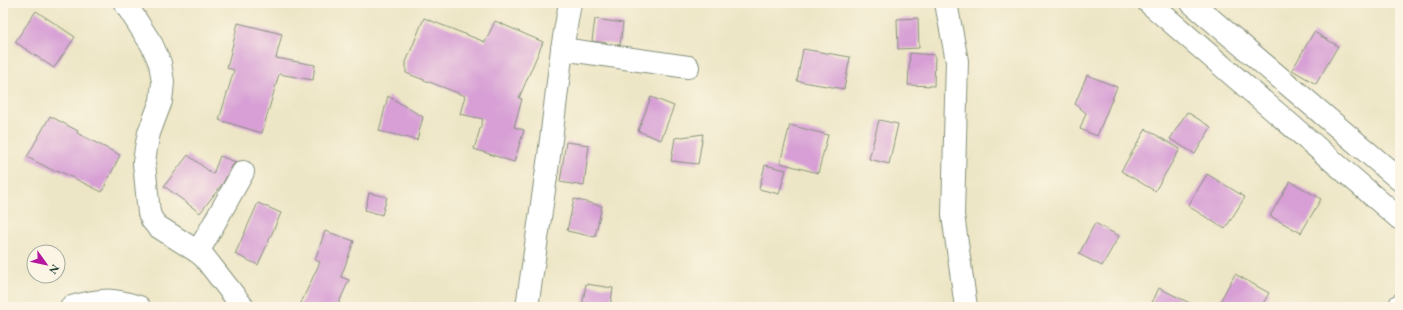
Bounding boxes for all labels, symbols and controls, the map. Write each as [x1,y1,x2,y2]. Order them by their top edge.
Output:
north arrow [26,244,66,284]
text: N [46,262,63,277]

